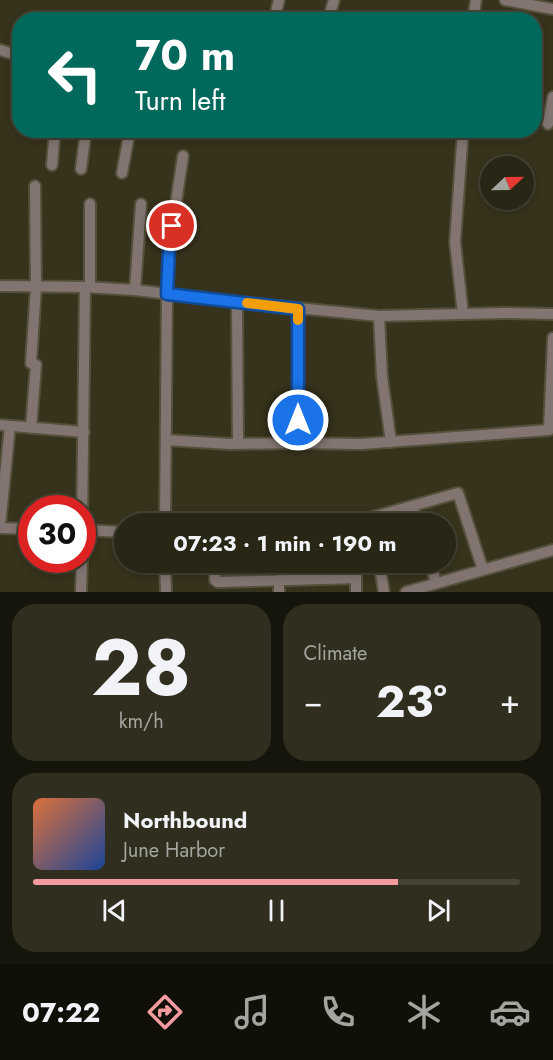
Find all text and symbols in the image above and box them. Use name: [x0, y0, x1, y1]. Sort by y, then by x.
text: 70 m: [135, 25, 235, 86]
icon: left: [36, 36, 114, 114]
text: Turn left: [135, 81, 225, 120]
north arrow: [480, 156, 534, 210]
map controls: [480, 156, 534, 210]
pin: [146, 200, 197, 251]
icon: arrive: [155, 209, 188, 242]
position arrow: [266, 388, 330, 452]
speed limit sign: 30: [18, 495, 96, 573]
text: 07:23 · 1 min · 190 m: [173, 527, 397, 559]
text: 28: [91, 612, 191, 724]
text: Climate: [304, 639, 367, 668]
text: 23°: [376, 669, 447, 734]
text: −: [304, 678, 323, 725]
text: +: [500, 678, 520, 725]
text: km/h: [119, 707, 164, 736]
text: Northbound: [123, 804, 247, 836]
text: June Harbor: [123, 836, 225, 865]
icon: previous: [98, 894, 131, 927]
icon: pause: [260, 894, 293, 927]
icon: next: [422, 894, 455, 927]
icon: directions: [144, 991, 186, 1033]
icon: music: [231, 991, 273, 1033]
icon: phone: [317, 991, 359, 1033]
icon: climate: [403, 991, 445, 1033]
icon: car: [489, 991, 531, 1033]
text: 07:22: [22, 993, 100, 1032]

